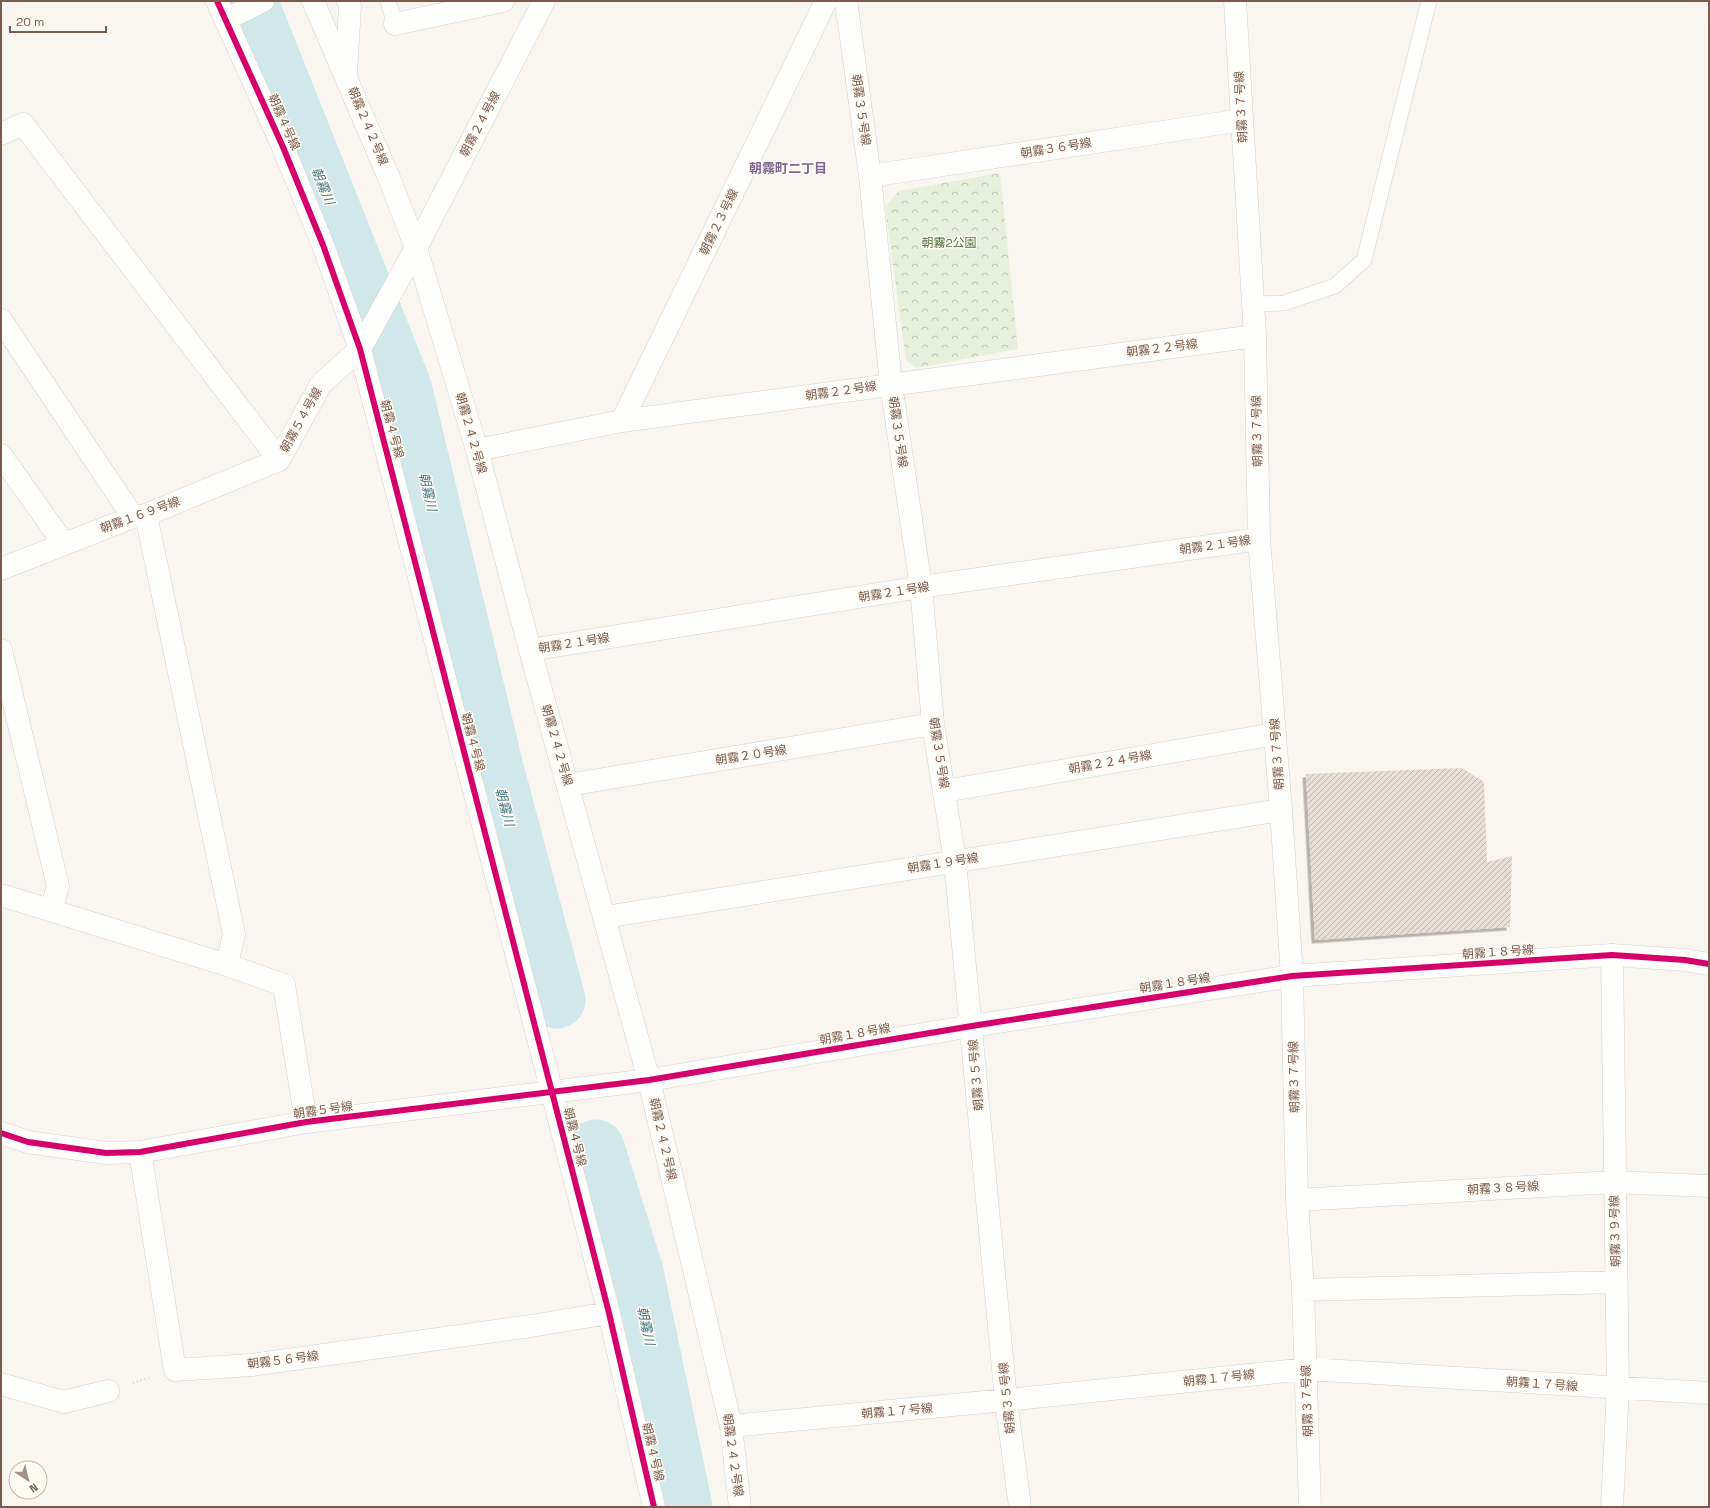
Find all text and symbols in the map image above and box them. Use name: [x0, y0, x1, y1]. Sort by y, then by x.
scale bar: [10, 8, 106, 34]
text: 20 m: [16, 14, 44, 30]
street label: 朝霧３７号線: [1231, 71, 1251, 143]
street label: 朝霧３５号線: [848, 73, 874, 147]
street label: 朝霧２４２号線: [344, 84, 392, 168]
street label: 朝霧２４号線: [456, 88, 504, 160]
street label: 朝霧４号線: [264, 91, 304, 153]
street label: 朝霧３６号線: [1019, 134, 1093, 162]
district label: 朝霧町二丁目: [749, 160, 827, 177]
water label: 朝霧川: [308, 165, 339, 209]
street label: 朝霧２３号線: [696, 186, 742, 258]
park label: 朝霧2公園: [921, 235, 977, 251]
street label: 朝霧２２号線: [1125, 336, 1199, 360]
street label: 朝霧２２号線: [804, 378, 878, 404]
street label: 朝霧５４号線: [277, 385, 325, 455]
street label: 朝霧２４２号線: [452, 390, 490, 476]
street label: 朝霧３５号線: [885, 395, 911, 469]
street label: 朝霧３７号線: [1248, 395, 1266, 467]
street label: 朝霧４号線: [377, 398, 407, 460]
water label: 朝霧川: [415, 471, 441, 515]
street label: 朝霧１６９号線: [98, 493, 182, 537]
street label: 朝霧２１号線: [1178, 532, 1252, 558]
street label: 朝霧２１号線: [857, 578, 931, 606]
street label: 朝霧２１号線: [537, 629, 611, 657]
street label: 朝霧２４２号線: [538, 702, 576, 788]
street label: 朝霧４号線: [458, 711, 488, 773]
street label: 朝霧３５号線: [925, 716, 953, 790]
street label: 朝霧３７号線: [1267, 718, 1287, 790]
street label: 朝霧２０号線: [714, 741, 788, 769]
street label: 朝霧２２４号線: [1067, 747, 1153, 777]
water label: 朝霧川: [492, 786, 519, 830]
street label: 朝霧１９号線: [906, 849, 980, 877]
street label: 朝霧１８号線: [1462, 942, 1534, 962]
street label: 朝霧１８号線: [1138, 969, 1212, 997]
street label: 朝霧１８号線: [818, 1020, 892, 1048]
street label: 朝霧３５号線: [965, 1038, 987, 1112]
street label: 朝霧３７号線: [1285, 1041, 1303, 1113]
street label: 朝霧２４２号線: [646, 1096, 680, 1182]
street label: 朝霧５号線: [292, 1098, 354, 1122]
street label: 朝霧４号線: [560, 1106, 590, 1168]
street label: 朝霧３８号線: [1467, 1178, 1539, 1198]
street label: 朝霧３９号線: [1606, 1195, 1624, 1267]
water label: 朝霧川: [634, 1305, 659, 1349]
street label: 朝霧５６号線: [246, 1348, 320, 1372]
street label: 朝霧３５号線: [995, 1361, 1019, 1435]
street label: 朝霧３７号線: [1298, 1365, 1316, 1437]
street label: 朝霧１７号線: [1182, 1366, 1256, 1390]
street label: 朝霧１７号線: [1506, 1374, 1578, 1394]
street label: 朝霧１７号線: [860, 1400, 934, 1422]
street label: 朝霧２４２号線: [719, 1412, 747, 1498]
street label: 朝霧４号線: [638, 1421, 668, 1483]
north arrow: [8, 1460, 48, 1500]
text: N: [27, 1480, 41, 1496]

